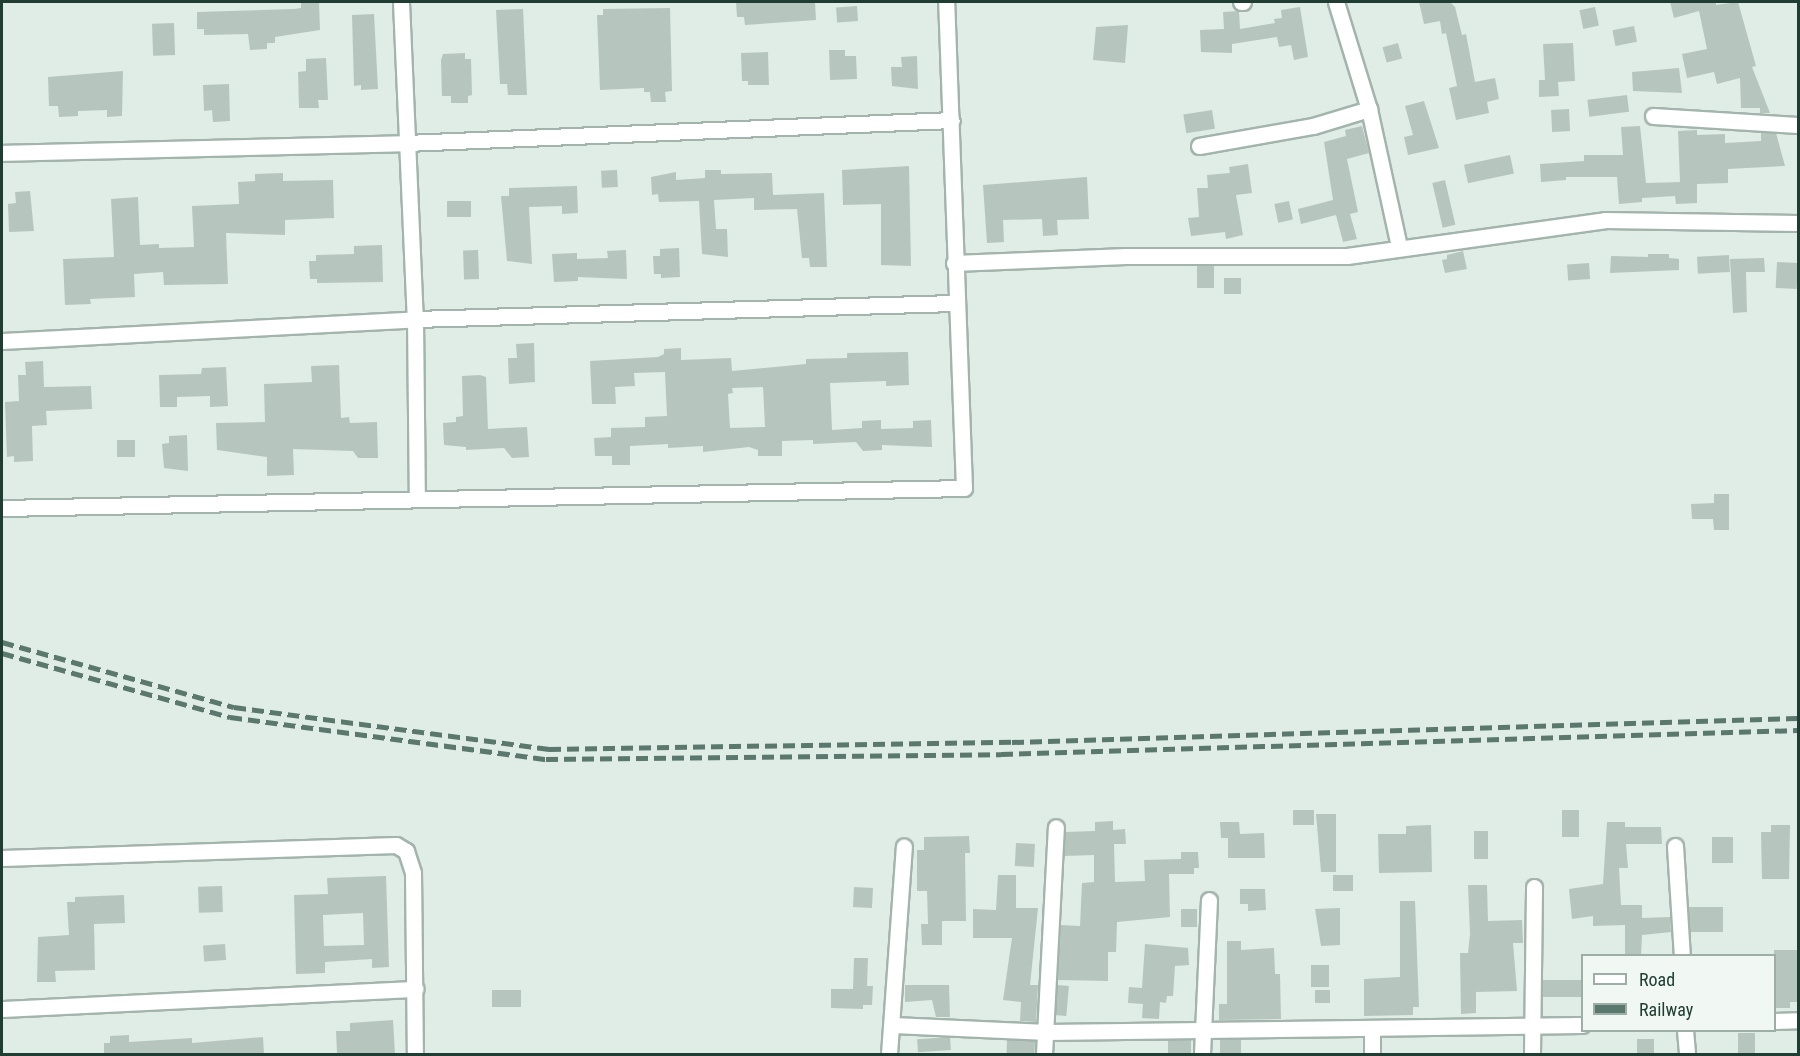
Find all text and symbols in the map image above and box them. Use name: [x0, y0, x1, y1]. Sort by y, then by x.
legend: [1581, 954, 1776, 1032]
text: Road: [1639, 969, 1675, 990]
text: Railway: [1639, 999, 1693, 1020]

